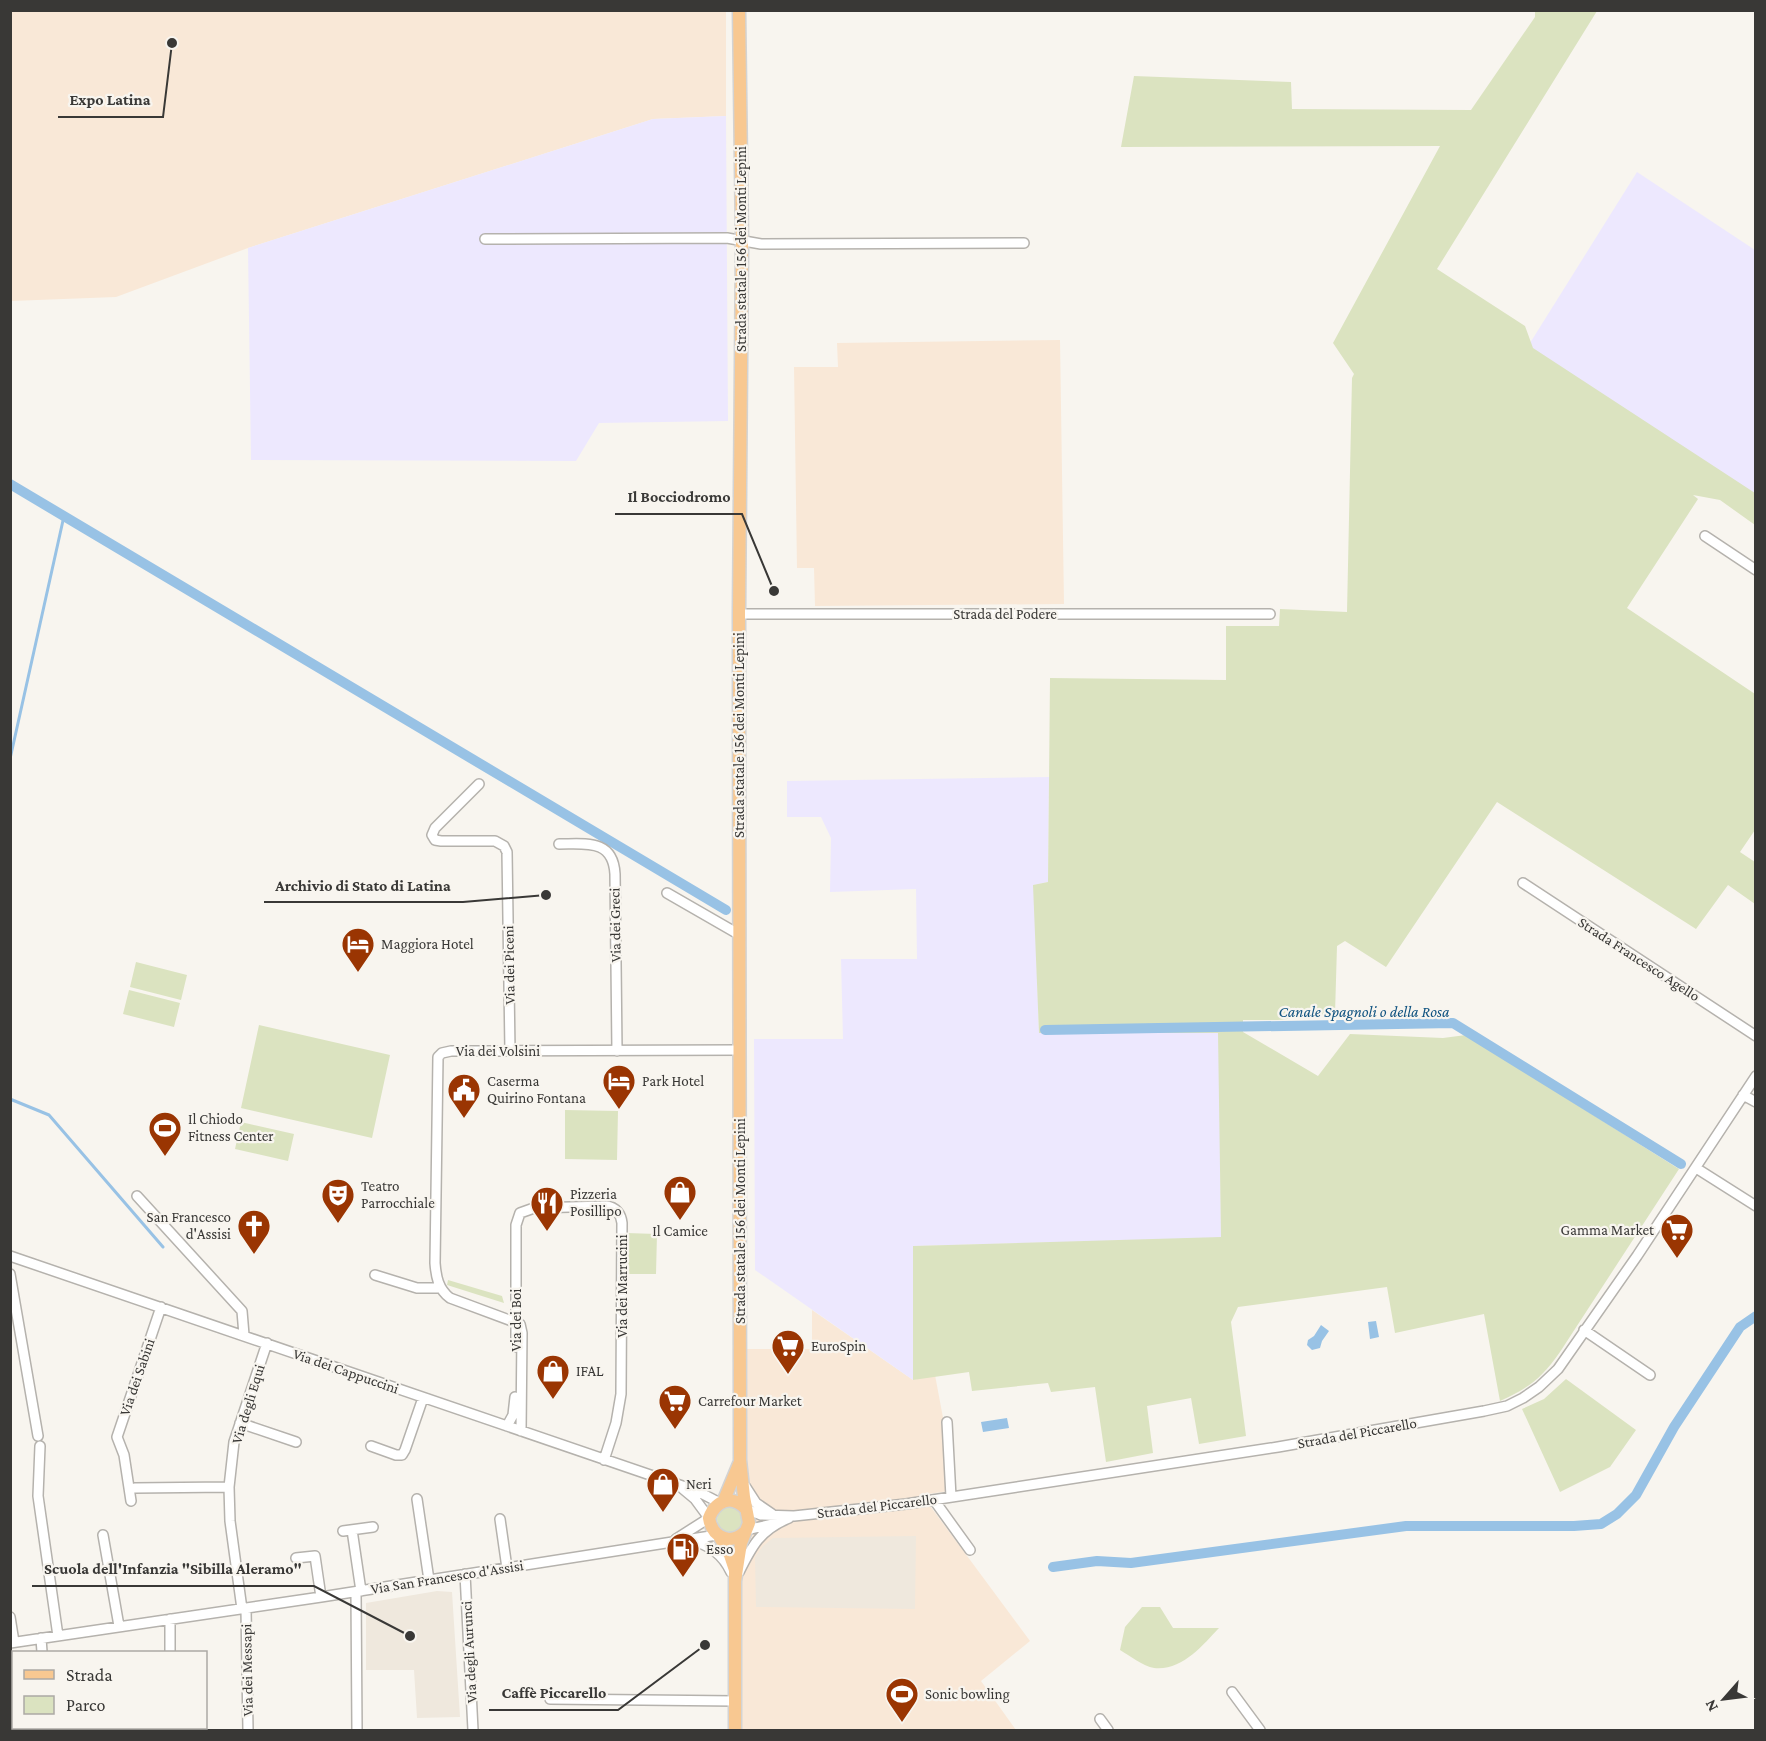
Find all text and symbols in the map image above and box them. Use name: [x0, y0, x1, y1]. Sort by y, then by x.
callout: Expo Latina: [58, 83, 163, 117]
text: Expo Latina: [70, 91, 151, 108]
street label: Strada statale 156 dei Monti Lepini: [733, 146, 750, 352]
callout: Il Bocciodromo: [615, 480, 742, 514]
text: Il Bocciodromo: [627, 488, 731, 505]
street label: Strada del Podere: [953, 606, 1057, 622]
street label: Strada statale 156 dei Monti Lepini: [731, 632, 748, 838]
callout: Archivio di Stato di Latina: [264, 868, 463, 902]
text: Archivio di Stato di Latina: [274, 877, 451, 894]
street label: Via dei Greci: [606, 888, 624, 962]
street label: Strada Francesco Agello: [1575, 914, 1703, 1005]
street label: Via dei Piceni: [500, 925, 518, 1005]
hotel icon: Maggiora Hotel: [340, 926, 376, 973]
place label: Maggiora Hotel: [381, 936, 474, 953]
water label: Canale Spagnoli o della Rosa: [1278, 1003, 1450, 1021]
street label: Via dei Volsini: [456, 1043, 540, 1059]
hotel icon: Park Hotel: [601, 1063, 637, 1110]
public building icon: Caserma Quirino Fontana: [446, 1072, 482, 1119]
place label: Caserma Quirino Fontana: [487, 1073, 586, 1106]
place label: Park Hotel: [642, 1073, 704, 1089]
sports icon: Il Chiodo Fitness Center: [147, 1110, 183, 1157]
place label: Il Chiodo Fitness Center: [188, 1111, 274, 1144]
street label: Strada statale 156 dei Monti Lepini: [732, 1118, 749, 1324]
shop icon: Il Camice: [662, 1174, 698, 1221]
theatre icon: Teatro Parrocchiale: [320, 1177, 356, 1224]
place label: Teatro Parrocchiale: [361, 1178, 435, 1211]
restaurant icon: Pizzeria Posillipo: [529, 1185, 565, 1232]
place label: Pizzeria Posillipo: [570, 1186, 622, 1220]
church icon: San Francesco d'Assisi: [236, 1208, 272, 1255]
place label: San Francesco d'Assisi: [147, 1209, 231, 1242]
supermarket icon: Gamma Market: [1659, 1212, 1695, 1259]
place label: Gamma Market: [1560, 1222, 1655, 1238]
place label: Il Camice: [652, 1223, 708, 1239]
street label: Via dei Marrucini: [614, 1234, 630, 1338]
street label: Via dei Boi: [508, 1289, 524, 1351]
supermarket icon: EuroSpin: [770, 1328, 806, 1375]
street label: Via dei Sabini: [116, 1336, 158, 1418]
place label: EuroSpin: [811, 1338, 866, 1355]
street label: Via dei Cappuccini: [291, 1345, 401, 1398]
shop icon: IFAL: [535, 1353, 571, 1400]
street label: Via degli Equi: [228, 1362, 269, 1446]
place label: IFAL: [576, 1363, 604, 1379]
supermarket icon: Carrefour Market: [657, 1383, 693, 1430]
place label: Carrefour Market: [698, 1393, 803, 1409]
street label: Strada del Piccarello: [1296, 1415, 1418, 1451]
shop icon: Neri: [645, 1466, 681, 1513]
place label: Neri: [686, 1476, 712, 1492]
street label: Strada del Piccarello: [816, 1491, 938, 1521]
fuel station icon: Esso: [665, 1531, 701, 1578]
place label: Esso: [706, 1541, 733, 1557]
callout: Scuola dell'Infanzia "Sibilla Aleramo": [32, 1552, 314, 1586]
street label: Via San Francesco d'Assisi: [369, 1557, 525, 1597]
text: Scuola dell'Infanzia "Sibilla Aleramo": [44, 1560, 302, 1577]
street label: Via degli Aurunci: [458, 1600, 481, 1703]
street label: Via dei Messapi: [238, 1623, 257, 1717]
legend: [12, 1651, 207, 1729]
text: Strada: [66, 1665, 113, 1685]
north arrow: [1694, 1669, 1754, 1729]
callout: Caffè Piccarello: [489, 1676, 618, 1710]
sports icon: Sonic bowling: [884, 1676, 920, 1723]
text: Caffè Piccarello: [502, 1684, 606, 1701]
place label: Sonic bowling: [925, 1686, 1010, 1703]
text: Parco: [66, 1695, 105, 1715]
text: N: [1701, 1697, 1721, 1715]

